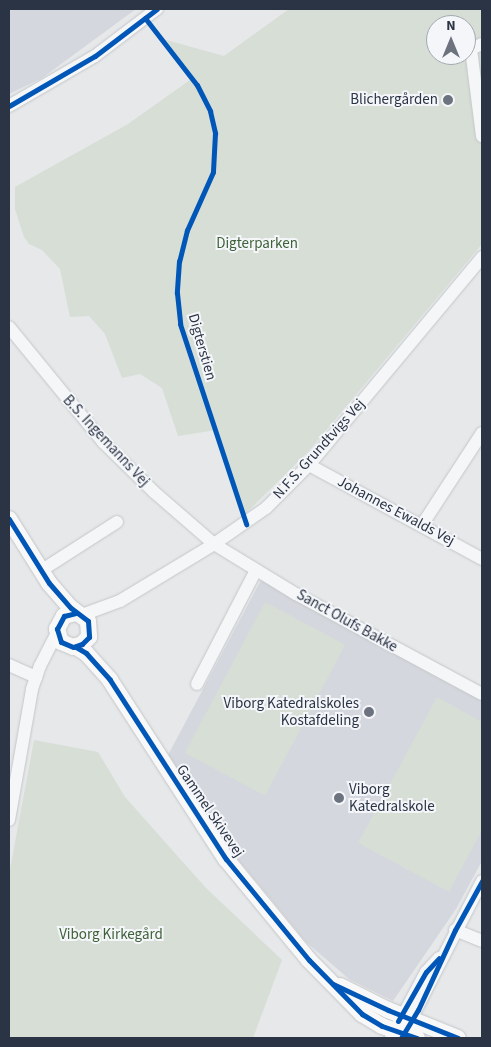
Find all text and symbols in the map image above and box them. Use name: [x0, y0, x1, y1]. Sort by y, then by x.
north arrow: [426, 15, 476, 65]
text: N: [446, 16, 456, 36]
place label: Blichergården: [350, 91, 438, 109]
marker: Blichergården: [442, 94, 454, 106]
park label: Digterparken: [216, 235, 298, 253]
street label: Digterstien: [184, 312, 220, 382]
street label: B.S. Ingemanns Vej: [59, 391, 153, 491]
street label: N.F.S. Grundtvigs Vej: [269, 395, 369, 503]
street label: Johannes Ewalds Vej: [334, 472, 458, 550]
street label: Sanct Olufs Bakke: [293, 586, 401, 656]
place label: Viborg Katedralskoles Kostafdeling: [224, 694, 359, 729]
marker: Viborg Katedralskoles Kostafdeling: [363, 706, 375, 718]
street label: Gammel Skivevej: [172, 761, 248, 861]
place label: Viborg Katedralskole: [349, 780, 435, 815]
marker: Viborg Katedralskole: [333, 792, 345, 804]
park label: Viborg Kirkegård: [59, 926, 163, 944]

